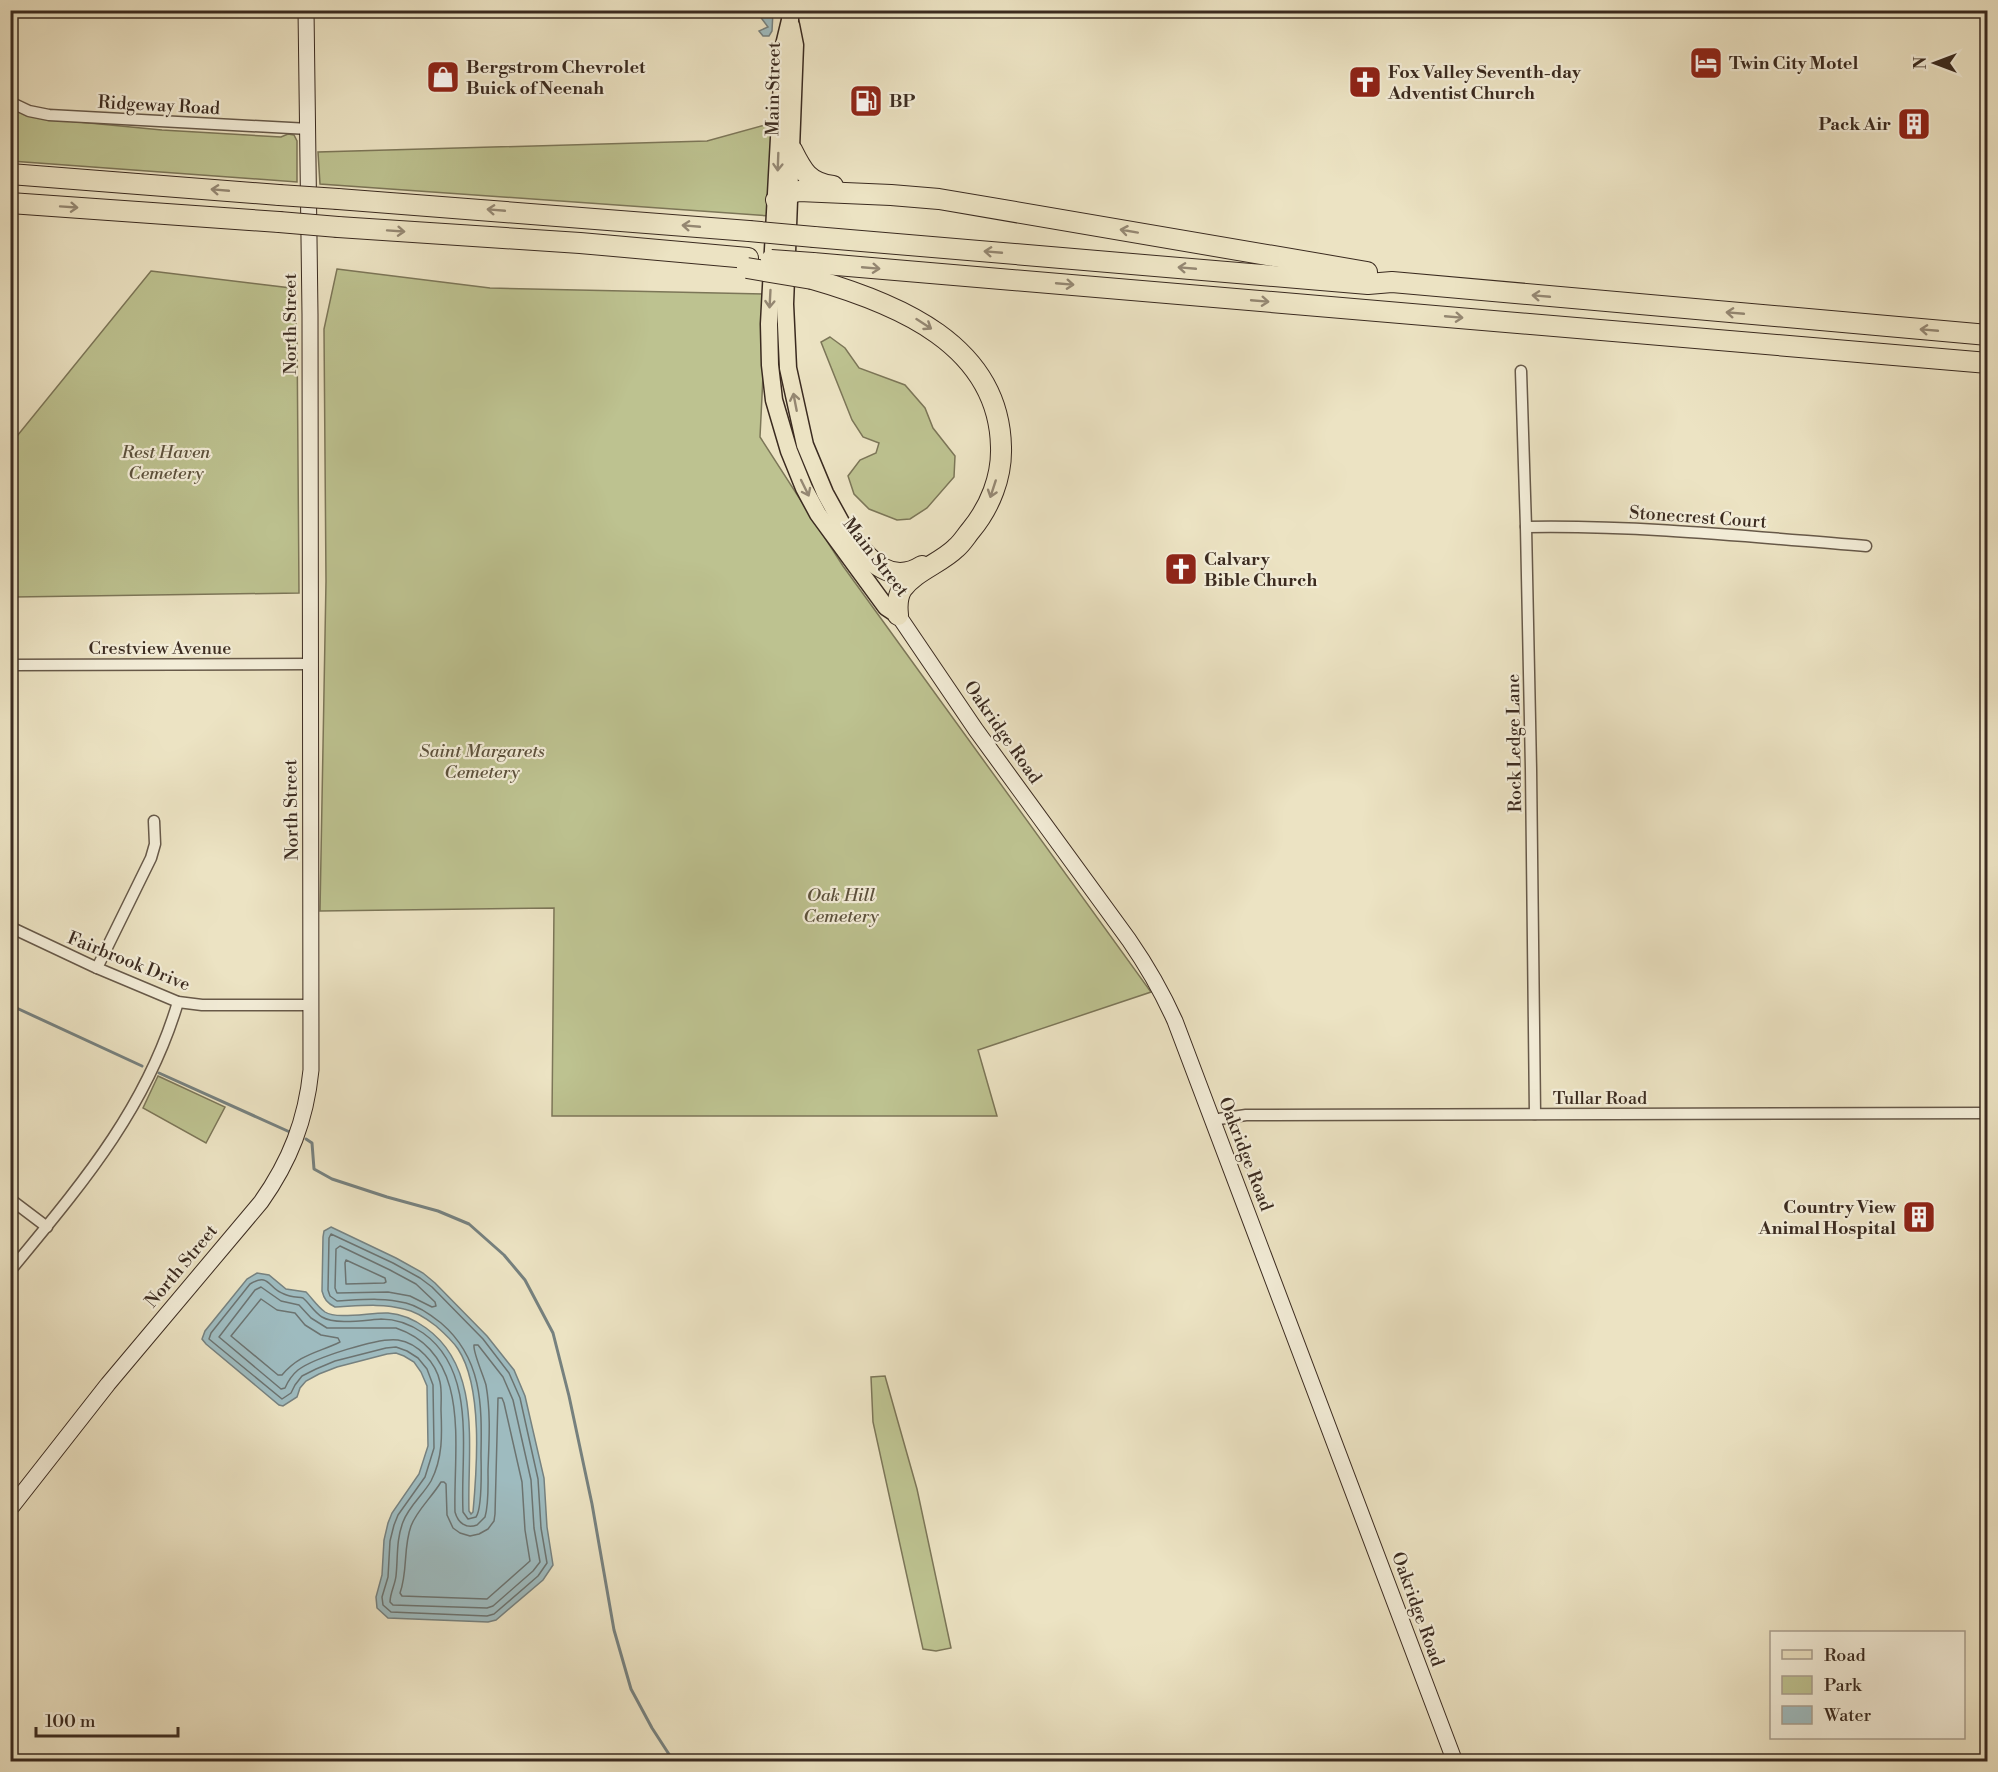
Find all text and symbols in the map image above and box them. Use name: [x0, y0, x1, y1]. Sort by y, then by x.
north arrow: [1905, 33, 1965, 93]
street label: Main Street: [761, 41, 786, 136]
hotel icon: Twin City Motel: [1688, 45, 1724, 81]
place label: Twin City Motel: [1729, 52, 1858, 75]
place label: Bergstrom Chevrolet Buick of Neenah: [466, 56, 646, 100]
text: N: [1911, 56, 1931, 69]
shop icon: Bergstrom Chevrolet Buick of Neenah: [425, 59, 461, 95]
place label: Fox Valley Seventh-day Adventist Church: [1387, 61, 1582, 105]
church icon: Fox Valley Seventh-day Adventist Church: [1347, 64, 1383, 100]
fuel station icon: BP: [848, 83, 884, 119]
place label: BP: [889, 90, 916, 113]
street label: Ridgeway Road: [97, 91, 221, 120]
building icon: Pack Air: [1896, 106, 1932, 142]
place label: Pack Air: [1819, 113, 1891, 136]
one-way arrow: [772, 151, 783, 171]
one-way arrow: [211, 184, 231, 195]
one-way arrow: [58, 202, 78, 213]
one-way arrow: [487, 205, 507, 216]
one-way arrow: [681, 220, 701, 231]
one-way arrow: [386, 225, 406, 236]
one-way arrow: [1120, 225, 1139, 236]
one-way arrow: [983, 246, 1003, 257]
one-way arrow: [1178, 262, 1198, 273]
one-way arrow: [860, 263, 880, 274]
street label: North Street: [279, 273, 302, 375]
one-way arrow: [1055, 279, 1075, 290]
one-way arrow: [765, 289, 776, 309]
one-way arrow: [1531, 290, 1551, 301]
one-way arrow: [1249, 296, 1269, 307]
one-way arrow: [1726, 307, 1745, 318]
one-way arrow: [1443, 312, 1463, 323]
one-way arrow: [915, 319, 932, 331]
one-way arrow: [1920, 324, 1940, 335]
one-way arrow: [789, 393, 800, 413]
park label: Rest Haven Cemetery: [121, 441, 211, 485]
one-way arrow: [799, 479, 811, 497]
one-way arrow: [987, 479, 998, 498]
street label: Stonecrest Court: [1628, 501, 1768, 534]
street label: Main Street: [838, 513, 914, 602]
place label: Calvary Bible Church: [1204, 548, 1317, 592]
church icon: Calvary Bible Church: [1163, 551, 1199, 587]
street label: Crestview Avenue: [89, 637, 231, 660]
street label: Rock Ledge Lane: [1502, 674, 1527, 812]
street label: Oakridge Road: [959, 676, 1047, 789]
park label: Saint Margarets Cemetery: [419, 740, 545, 784]
street label: North Street: [279, 758, 304, 861]
park label: Oak Hill Cemetery: [803, 884, 879, 928]
street label: Fairbrook Drive: [64, 926, 194, 997]
street label: Tullar Road: [1553, 1087, 1648, 1110]
street label: Oakridge Road: [1213, 1094, 1278, 1215]
place label: Country View Animal Hospital: [1758, 1196, 1897, 1240]
building icon: Country View Animal Hospital: [1901, 1199, 1937, 1235]
street label: North Street: [140, 1220, 223, 1313]
street label: Oakridge Road: [1386, 1549, 1449, 1670]
legend: [1770, 1631, 1965, 1739]
text: Road: [1824, 1644, 1867, 1667]
text: Park: [1824, 1674, 1863, 1697]
scale bar: [36, 1700, 178, 1738]
text: Water: [1823, 1704, 1872, 1727]
text: 100 m: [45, 1710, 96, 1733]

